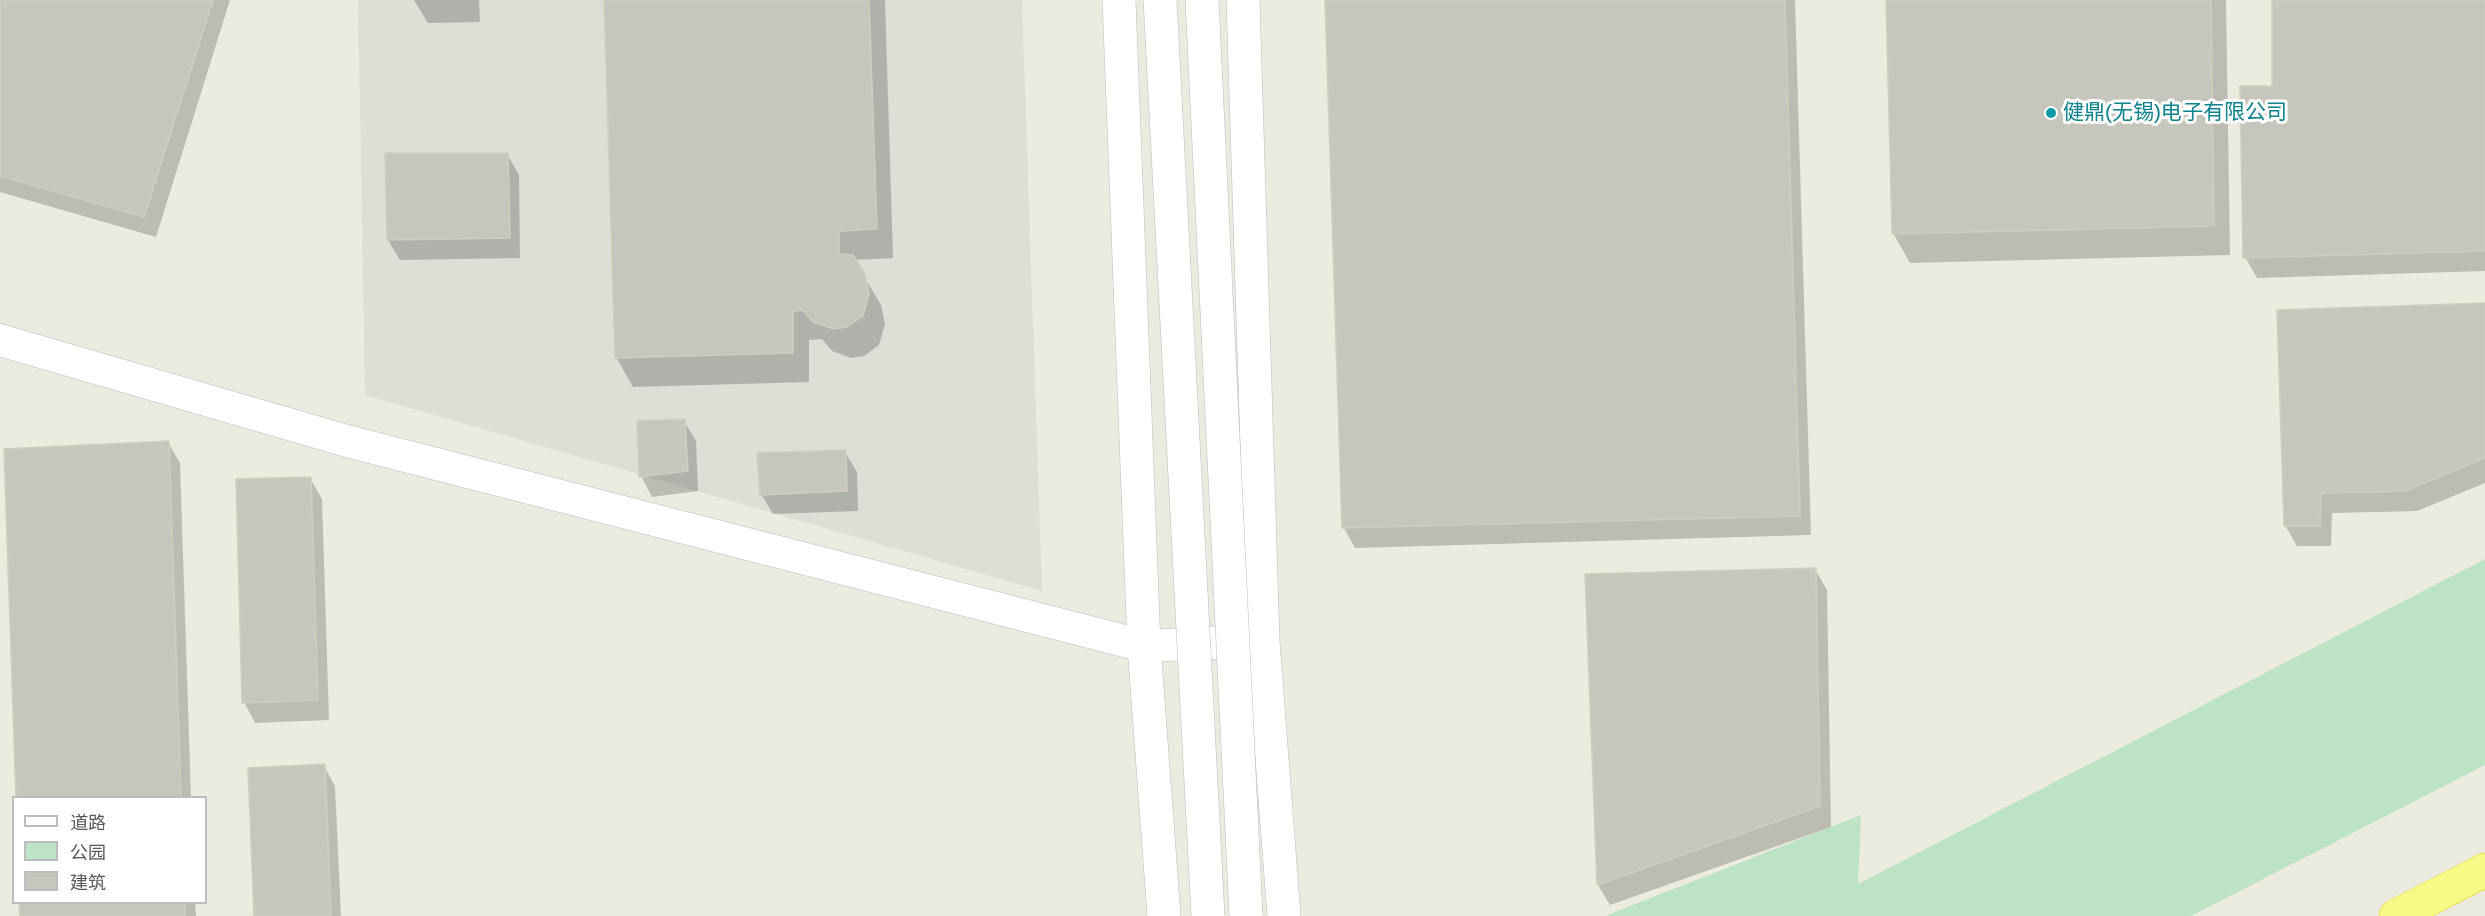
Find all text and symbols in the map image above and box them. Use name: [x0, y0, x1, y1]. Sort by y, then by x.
place label: 健鼎(无锡)电子有限公司: [2063, 100, 2287, 126]
marker: 健鼎(无锡)电子有限公司: [2044, 106, 2058, 120]
legend: [12, 796, 207, 904]
text: 道路: [70, 813, 106, 833]
text: 公园: [70, 843, 106, 863]
text: 建筑: [70, 873, 106, 893]

